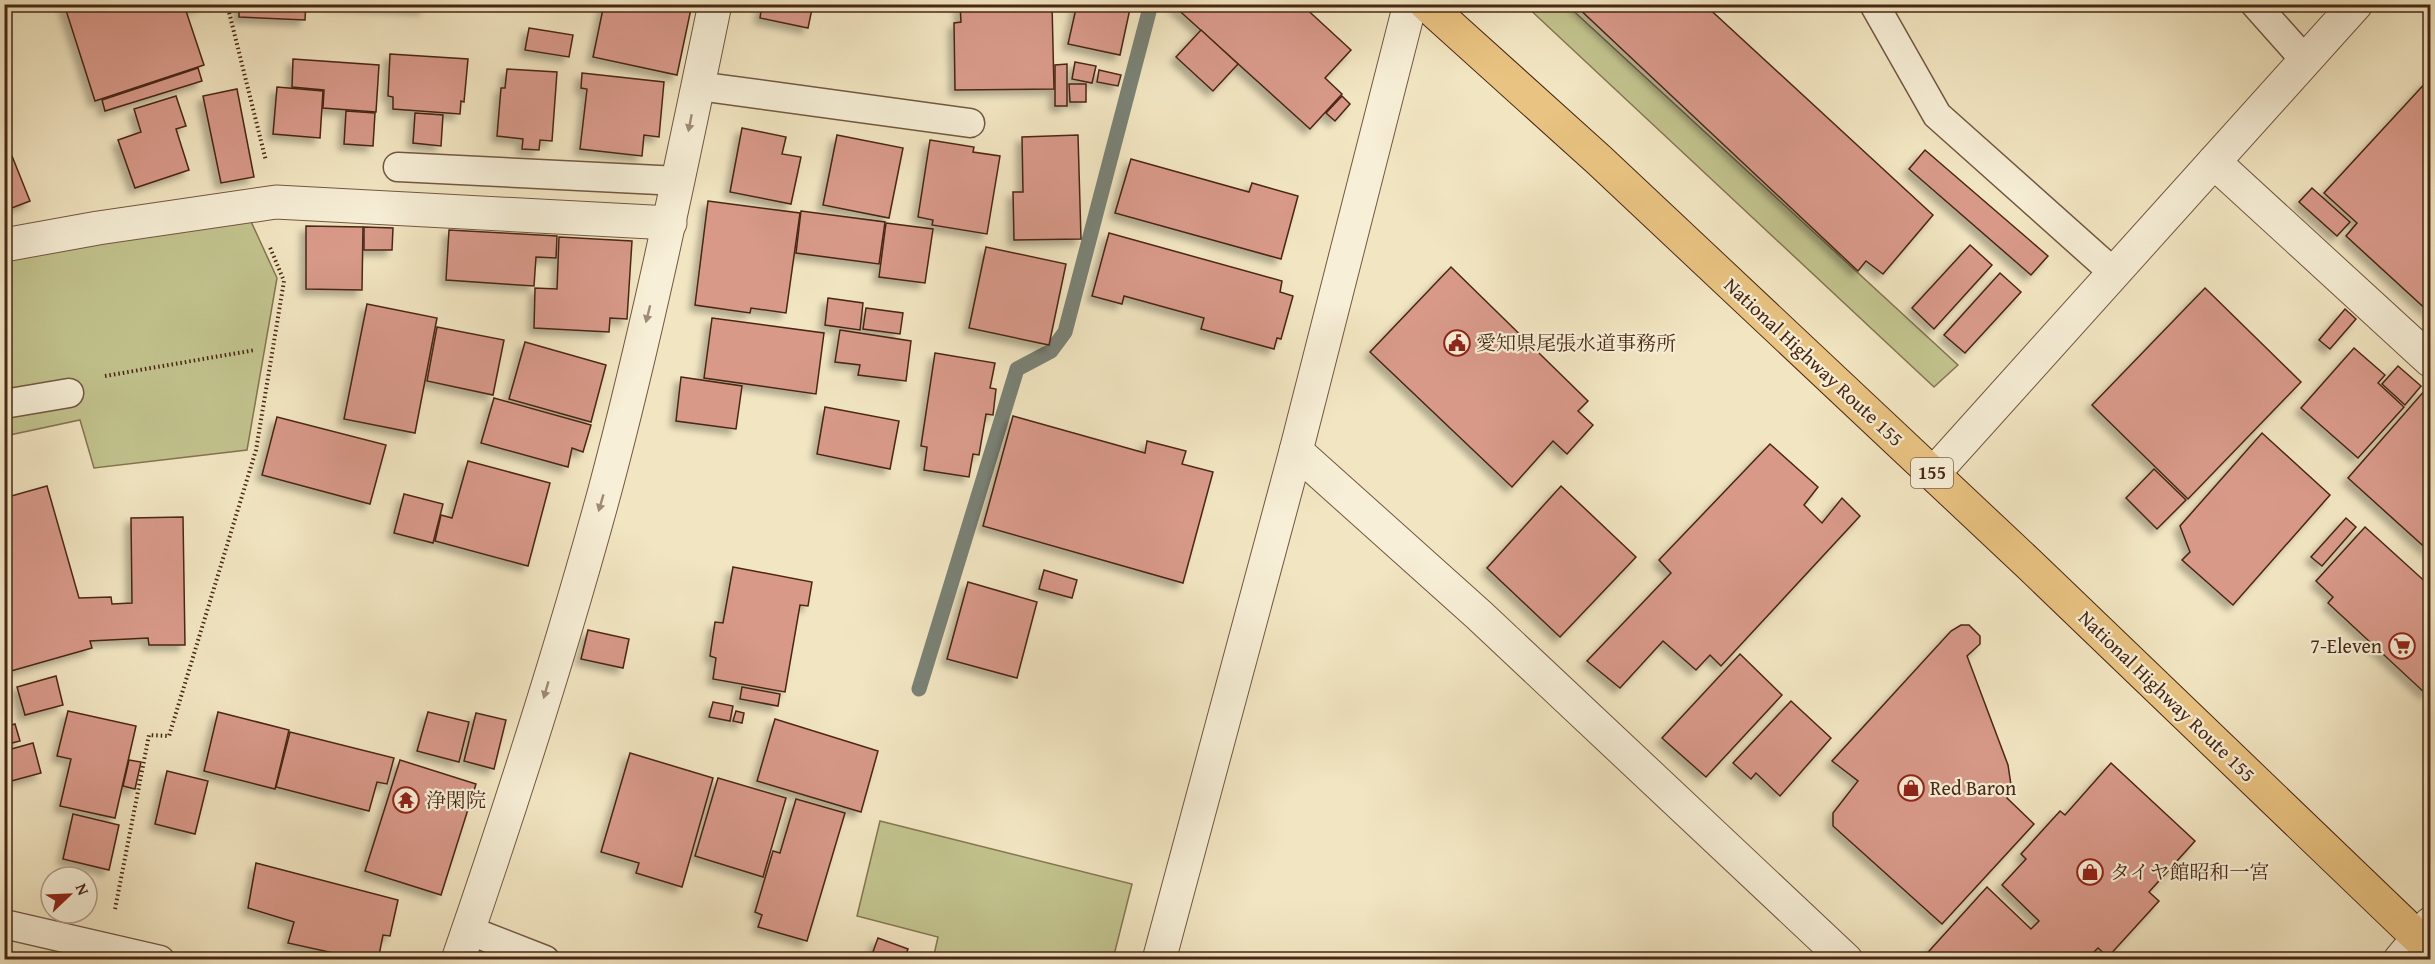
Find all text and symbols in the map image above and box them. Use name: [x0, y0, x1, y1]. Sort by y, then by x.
one-way arrow: [685, 114, 694, 133]
street label: National Highway Route 155: [1718, 270, 1911, 453]
one-way arrow: [642, 304, 652, 323]
public building icon: 愛知県尾張水道事務所: [1442, 328, 1472, 358]
place label: 愛知県尾張水道事務所: [1476, 328, 1676, 357]
road number: 155: [1911, 458, 1953, 488]
one-way arrow: [596, 494, 605, 512]
street label: National Highway Route 155: [2072, 603, 2262, 788]
place label: 7-Eleven: [2310, 631, 2382, 660]
supermarket icon: 7-Eleven: [2387, 631, 2417, 661]
one-way arrow: [541, 681, 550, 699]
shop icon: Red Baron: [1896, 773, 1926, 803]
place label: Red Baron: [1930, 773, 2016, 802]
temple icon: 浄閑院: [391, 785, 421, 815]
place label: 浄閑院: [426, 785, 486, 814]
shop icon: タイヤ館昭和一宮: [2075, 857, 2105, 887]
place label: タイヤ館昭和一宮: [2110, 857, 2270, 886]
north arrow: [39, 865, 99, 925]
text: N: [70, 880, 96, 899]

